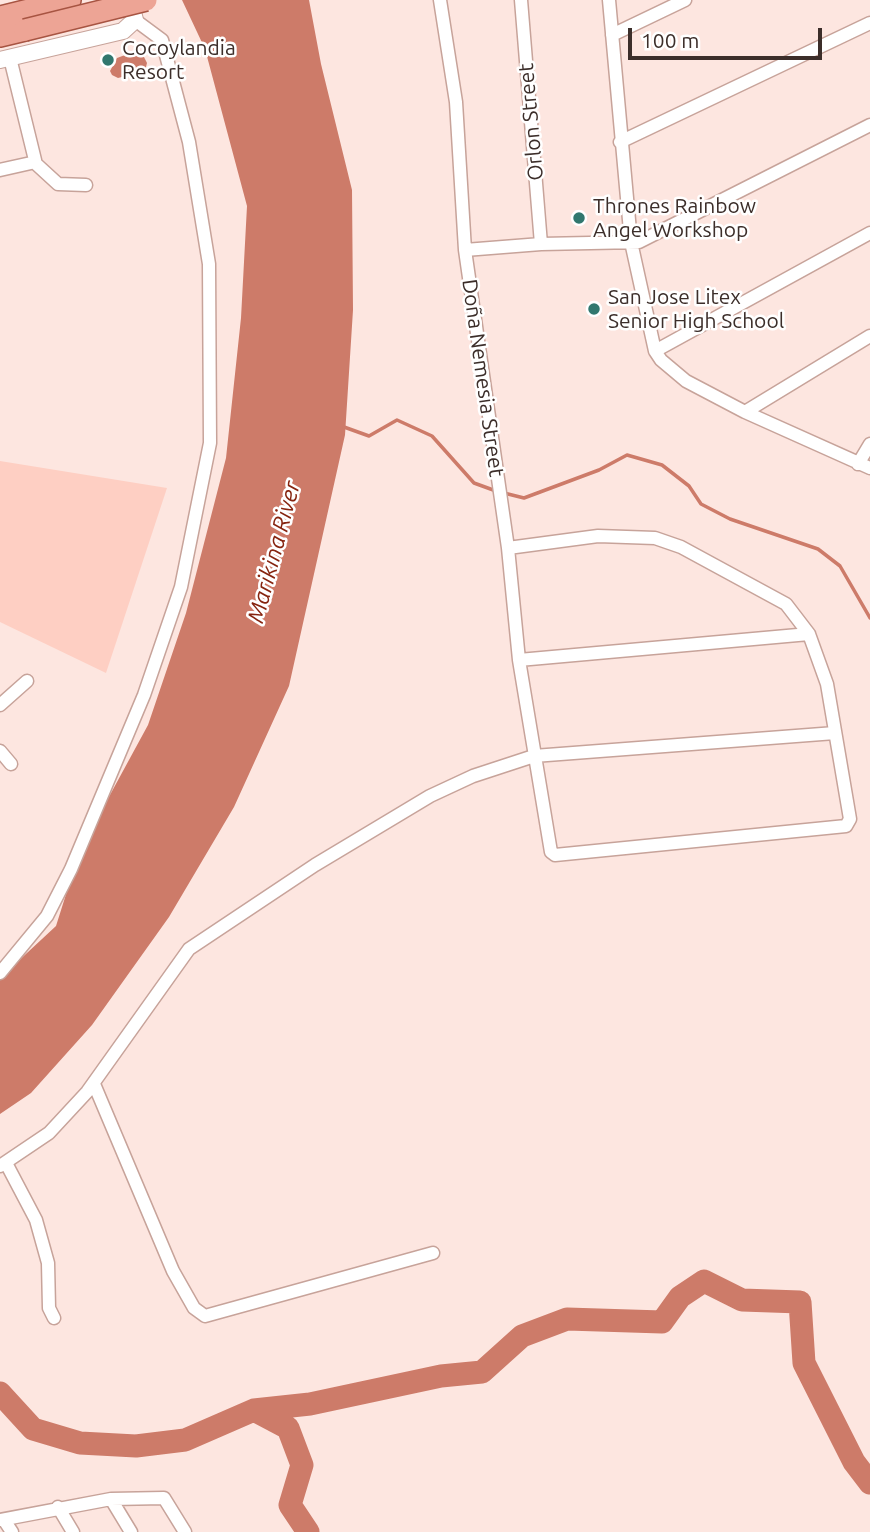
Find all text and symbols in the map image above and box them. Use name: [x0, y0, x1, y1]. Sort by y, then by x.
scale bar: [632, 14, 826, 58]
text: 100 m: [641, 28, 699, 52]
place label: Cocoylandia Resort: [122, 35, 236, 85]
marker: Cocoylandia Resort: [100, 52, 116, 68]
street label: Orlon Street: [513, 62, 549, 182]
place label: Thrones Rainbow Angel Workshop: [593, 193, 756, 243]
marker: Thrones Rainbow Angel Workshop: [571, 210, 587, 226]
street label: Doña Nemesia Street: [457, 277, 509, 479]
place label: San Jose Litex Senior High School: [608, 284, 784, 334]
marker: San Jose Litex Senior High School: [586, 301, 602, 317]
water label: Marikina River: [242, 478, 306, 626]

